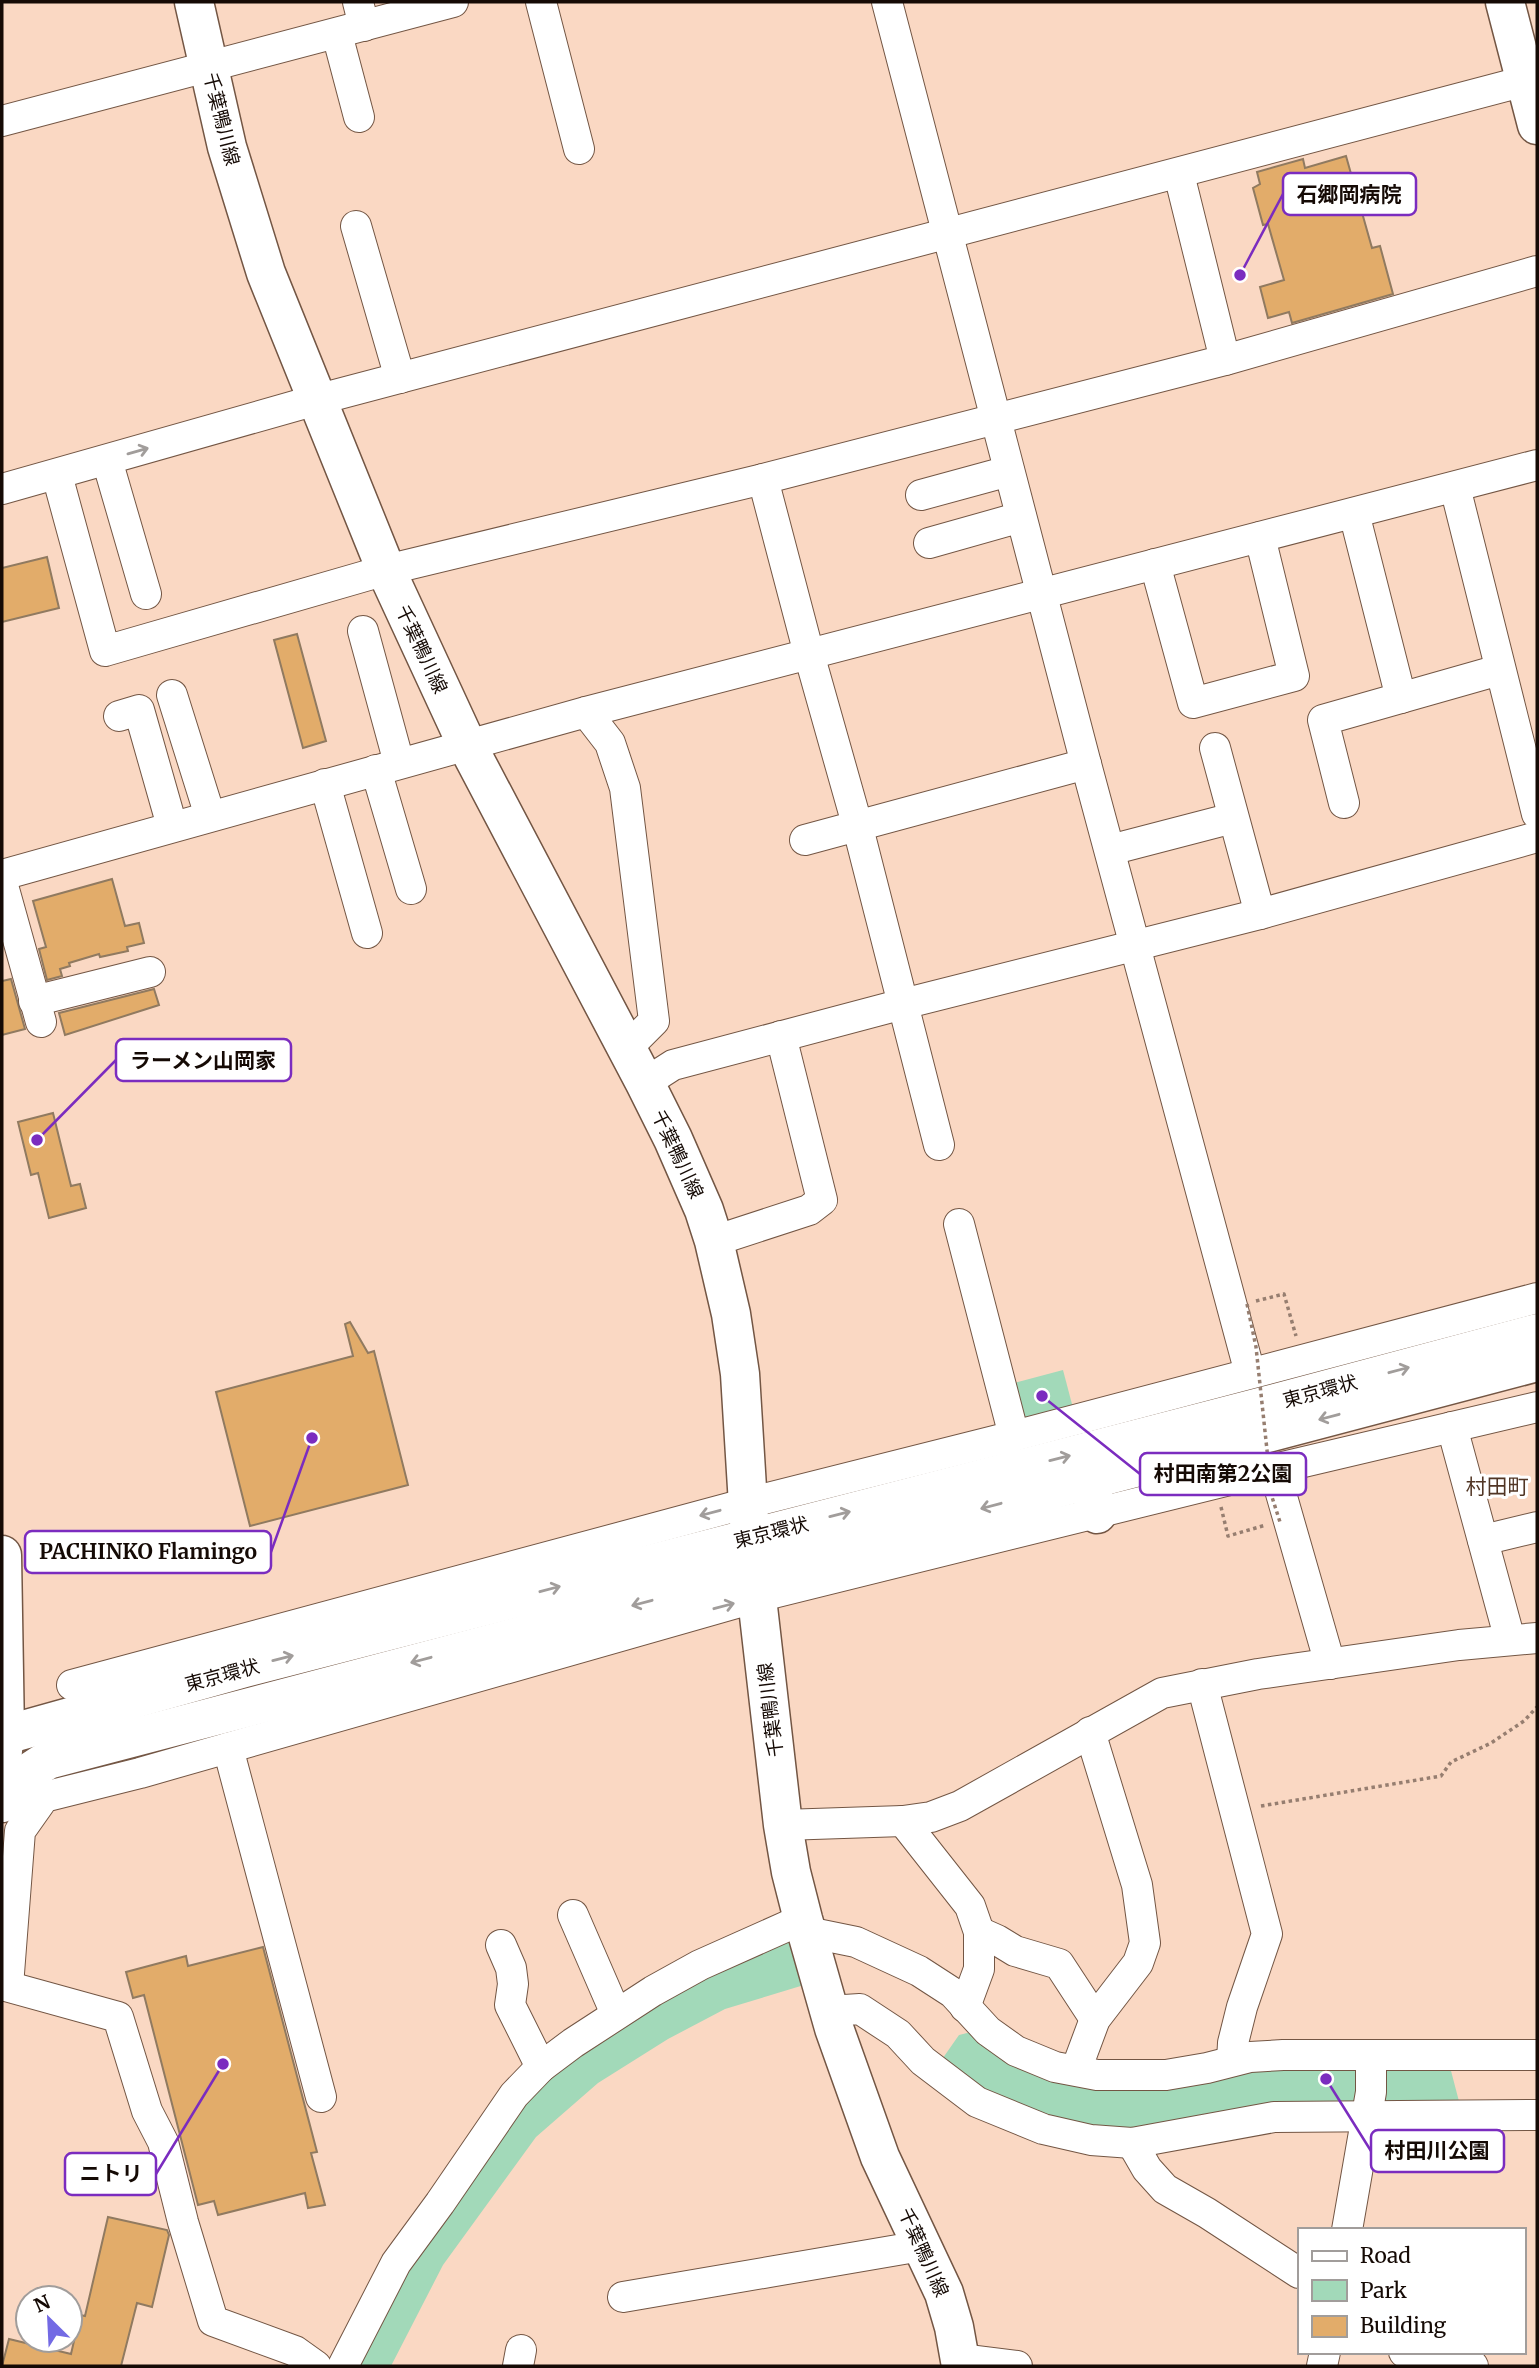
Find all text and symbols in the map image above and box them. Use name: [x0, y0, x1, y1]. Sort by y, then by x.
street label: 千葉鴨川線: [199, 70, 245, 168]
callout: 石郷岡病院: [1283, 173, 1416, 215]
text: 石郷岡病院: [1297, 181, 1402, 208]
one-way arrow: [127, 444, 149, 457]
street label: 千葉鴨川線: [391, 601, 453, 697]
callout: ラーメン山岡家: [116, 1039, 291, 1081]
text: ラーメン山岡家: [130, 1047, 276, 1074]
street label: 千葉鴨川線: [647, 1106, 709, 1202]
one-way arrow: [1387, 1363, 1410, 1376]
street label: 東京環状: [1280, 1370, 1360, 1412]
one-way arrow: [1318, 1411, 1341, 1424]
one-way arrow: [1048, 1451, 1071, 1464]
callout: 村田南第2公園: [1140, 1453, 1306, 1495]
text: 村田南第2公園: [1154, 1460, 1292, 1487]
district label: 村田町: [1466, 1473, 1529, 1500]
one-way arrow: [980, 1500, 1002, 1513]
one-way arrow: [828, 1507, 850, 1520]
one-way arrow: [699, 1508, 721, 1521]
street label: 東京環状: [731, 1511, 811, 1553]
callout: PACHINKO Flamingo: [25, 1531, 271, 1573]
text: PACHINKO Flamingo: [39, 1538, 257, 1565]
one-way arrow: [539, 1582, 561, 1595]
one-way arrow: [631, 1597, 653, 1610]
one-way arrow: [712, 1599, 735, 1612]
one-way arrow: [272, 1651, 294, 1664]
street label: 東京環状: [182, 1654, 262, 1696]
one-way arrow: [411, 1655, 433, 1668]
street label: 千葉鴨川線: [752, 1661, 788, 1759]
callout: 村田川公園: [1371, 2130, 1504, 2172]
text: 村田川公園: [1385, 2137, 1490, 2164]
callout: ニトリ: [65, 2153, 156, 2195]
text: ニトリ: [80, 2160, 143, 2187]
street label: 千葉鴨川線: [894, 2204, 954, 2300]
legend: [1298, 2228, 1525, 2354]
text: Road: [1360, 2242, 1411, 2269]
text: Park: [1360, 2277, 1407, 2304]
north arrow: [14, 2284, 84, 2354]
text: N: [30, 2289, 54, 2317]
text: Building: [1360, 2312, 1447, 2339]

